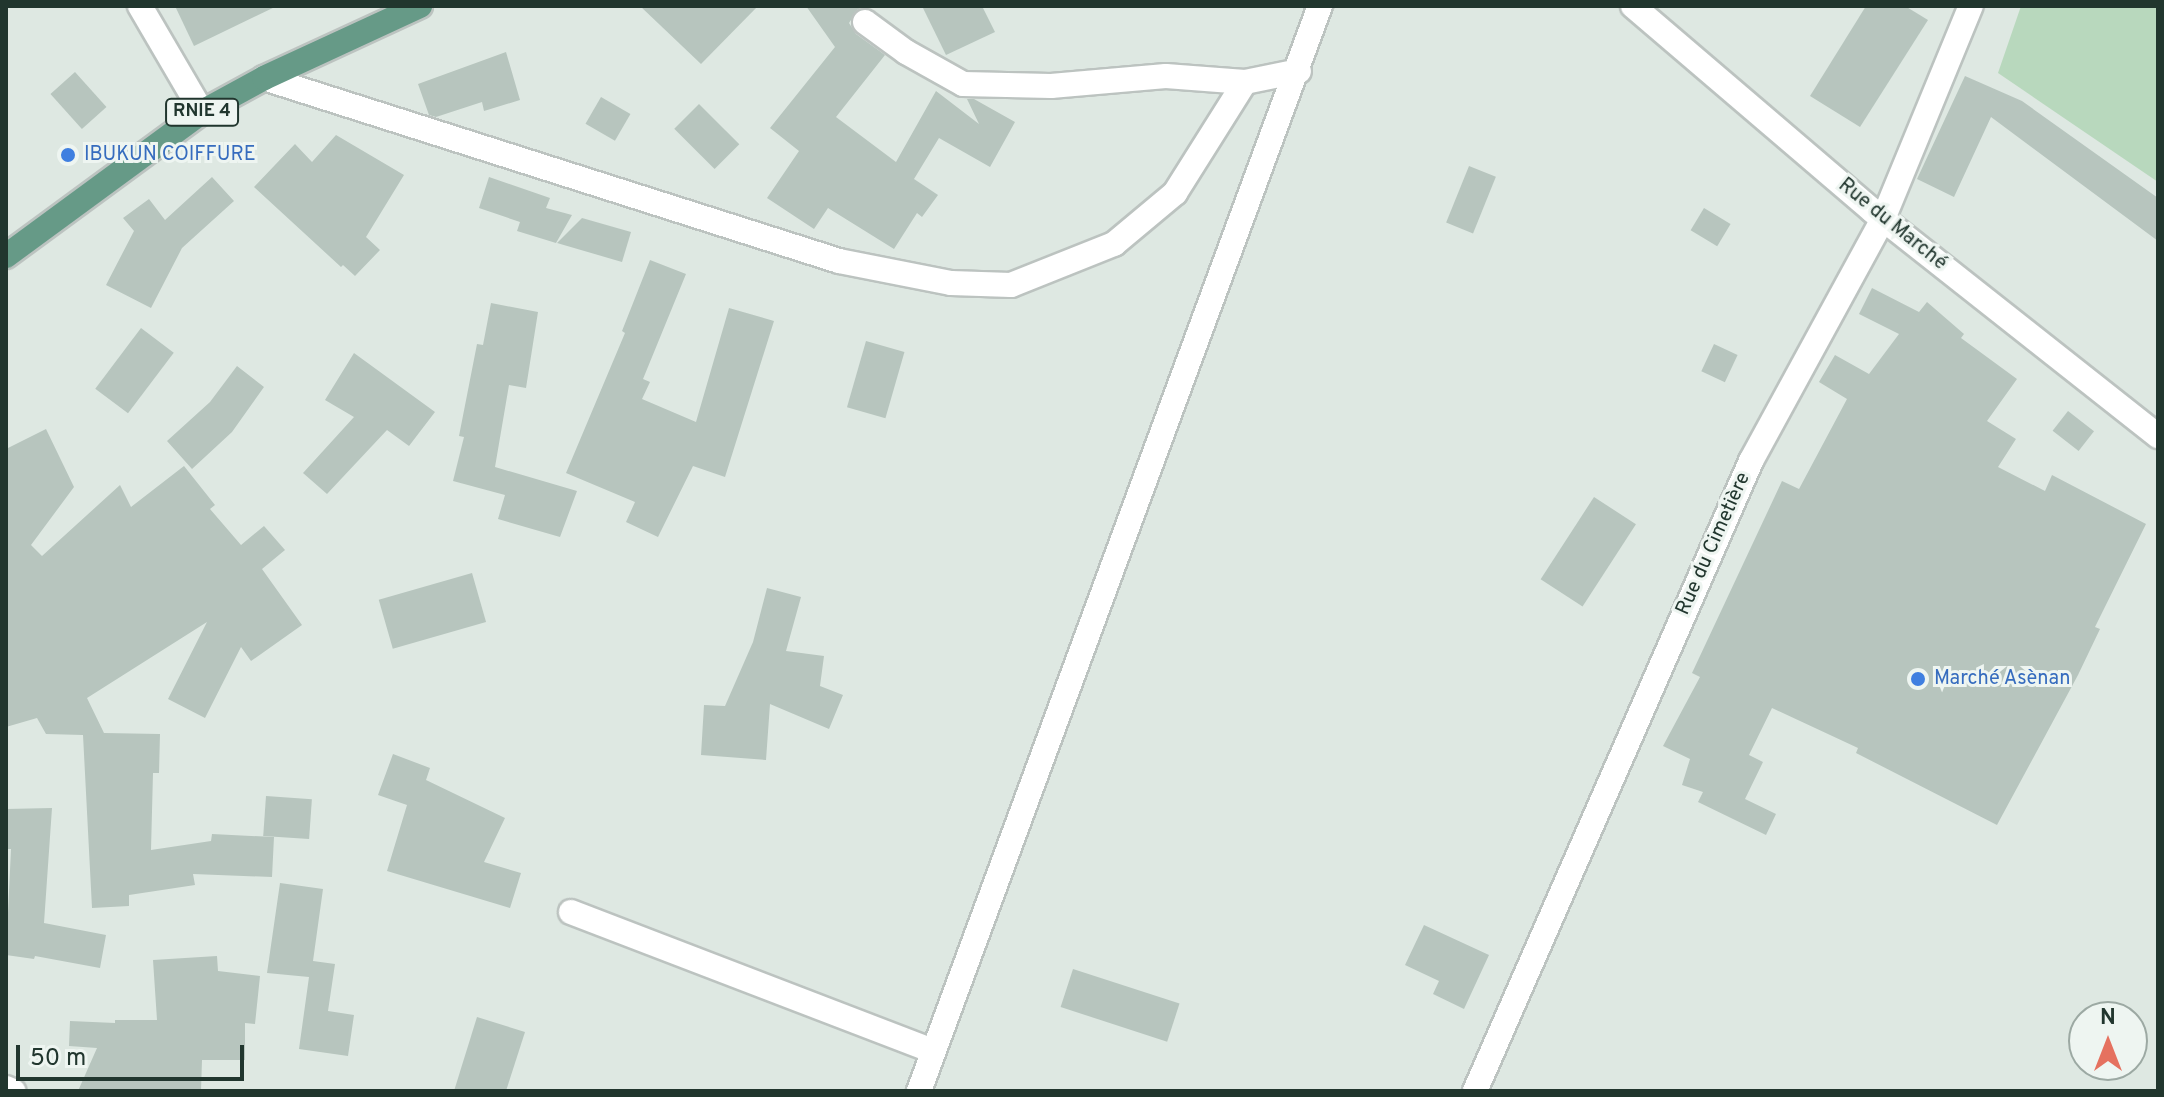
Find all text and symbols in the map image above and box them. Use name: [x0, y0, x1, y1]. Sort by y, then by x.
road number: RNIE 4: [164, 98, 240, 126]
place label: IBUKUN COIFFURE: [84, 143, 256, 167]
marker: IBUKUN COIFFURE: [59, 146, 77, 164]
street label: Rue du Marché: [1833, 174, 1951, 276]
street label: Rue du Cimetière: [1672, 469, 1756, 619]
place label: Marché Asènan: [1934, 667, 2071, 691]
marker: Marché Asènan: [1909, 670, 1927, 688]
north arrow: [2068, 1001, 2148, 1081]
text: N: [2100, 1005, 2116, 1032]
scale bar: [20, 1029, 248, 1079]
text: 50 m: [30, 1044, 86, 1074]

